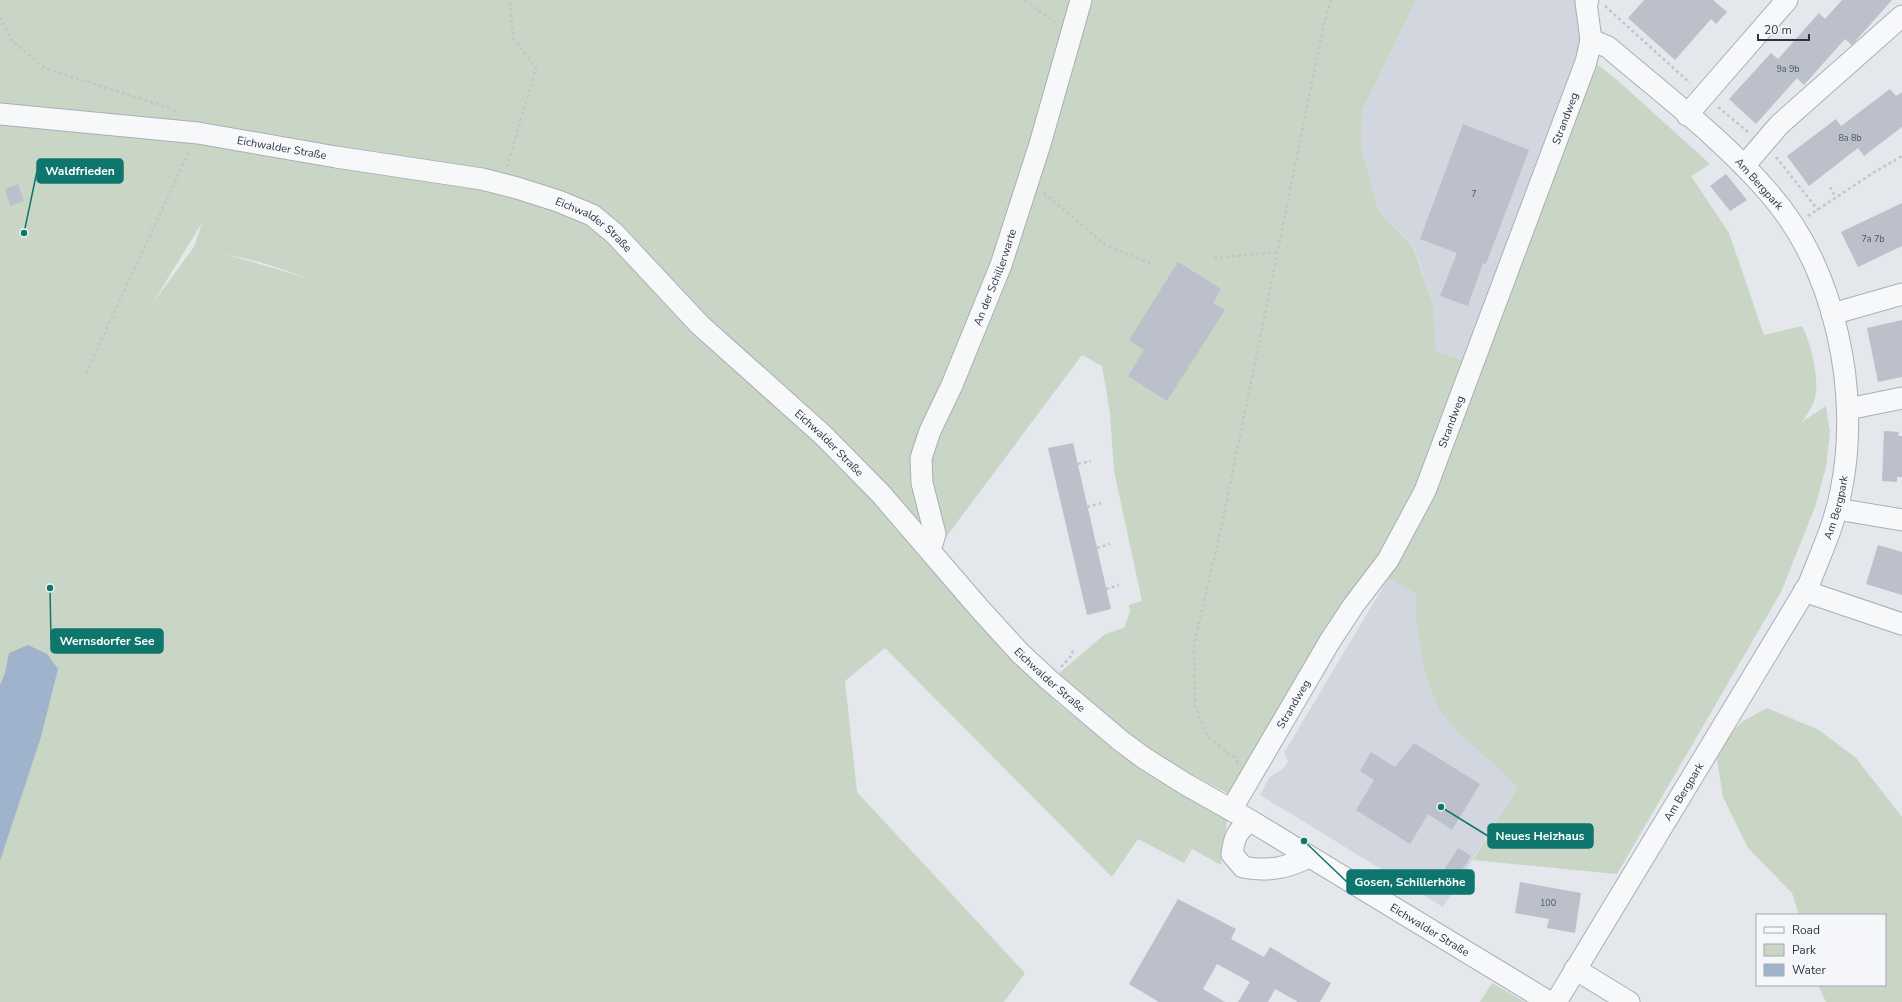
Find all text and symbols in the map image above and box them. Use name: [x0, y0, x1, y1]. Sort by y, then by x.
scale bar: [1758, 16, 1809, 42]
text: 20 m: [1764, 22, 1792, 38]
house number: 9a 9b: [1776, 63, 1800, 75]
street label: Strandweg: [1548, 90, 1581, 146]
street label: Eichwalder Straße: [236, 132, 328, 163]
house number: 8a 8b: [1838, 132, 1862, 144]
street label: Am Bergpark: [1731, 155, 1787, 214]
callout: Waldfrieden: [37, 159, 123, 183]
text: Waldfrieden: [45, 163, 115, 179]
house number: 7: [1471, 188, 1477, 200]
street label: Eichwalder Straße: [553, 193, 635, 255]
street label: An der Schillerwarte: [970, 227, 1020, 328]
house number: 7a 7b: [1861, 233, 1885, 245]
street label: Strandweg: [1434, 393, 1468, 450]
street label: Eichwalder Straße: [792, 406, 867, 480]
street label: Am Bergpark: [1820, 474, 1851, 541]
callout: Wernsdorfer See: [51, 629, 163, 653]
text: Wernsdorfer See: [59, 633, 155, 649]
street label: Eichwalder Straße: [1011, 644, 1089, 715]
street label: Strandweg: [1273, 677, 1313, 731]
street label: Am Bergpark: [1660, 759, 1707, 824]
callout: Neues Heizhaus: [1488, 824, 1593, 848]
text: Neues Heizhaus: [1496, 828, 1585, 844]
callout: Gosen, Schillerhöhe: [1347, 870, 1474, 894]
text: Gosen, Schillerhöhe: [1355, 874, 1466, 890]
house number: 100: [1540, 897, 1556, 909]
street label: Eichwalder Straße: [1387, 900, 1473, 960]
legend: [1756, 914, 1886, 986]
text: Road: [1792, 922, 1820, 938]
text: Park: [1792, 942, 1817, 958]
text: Water: [1792, 962, 1826, 978]

